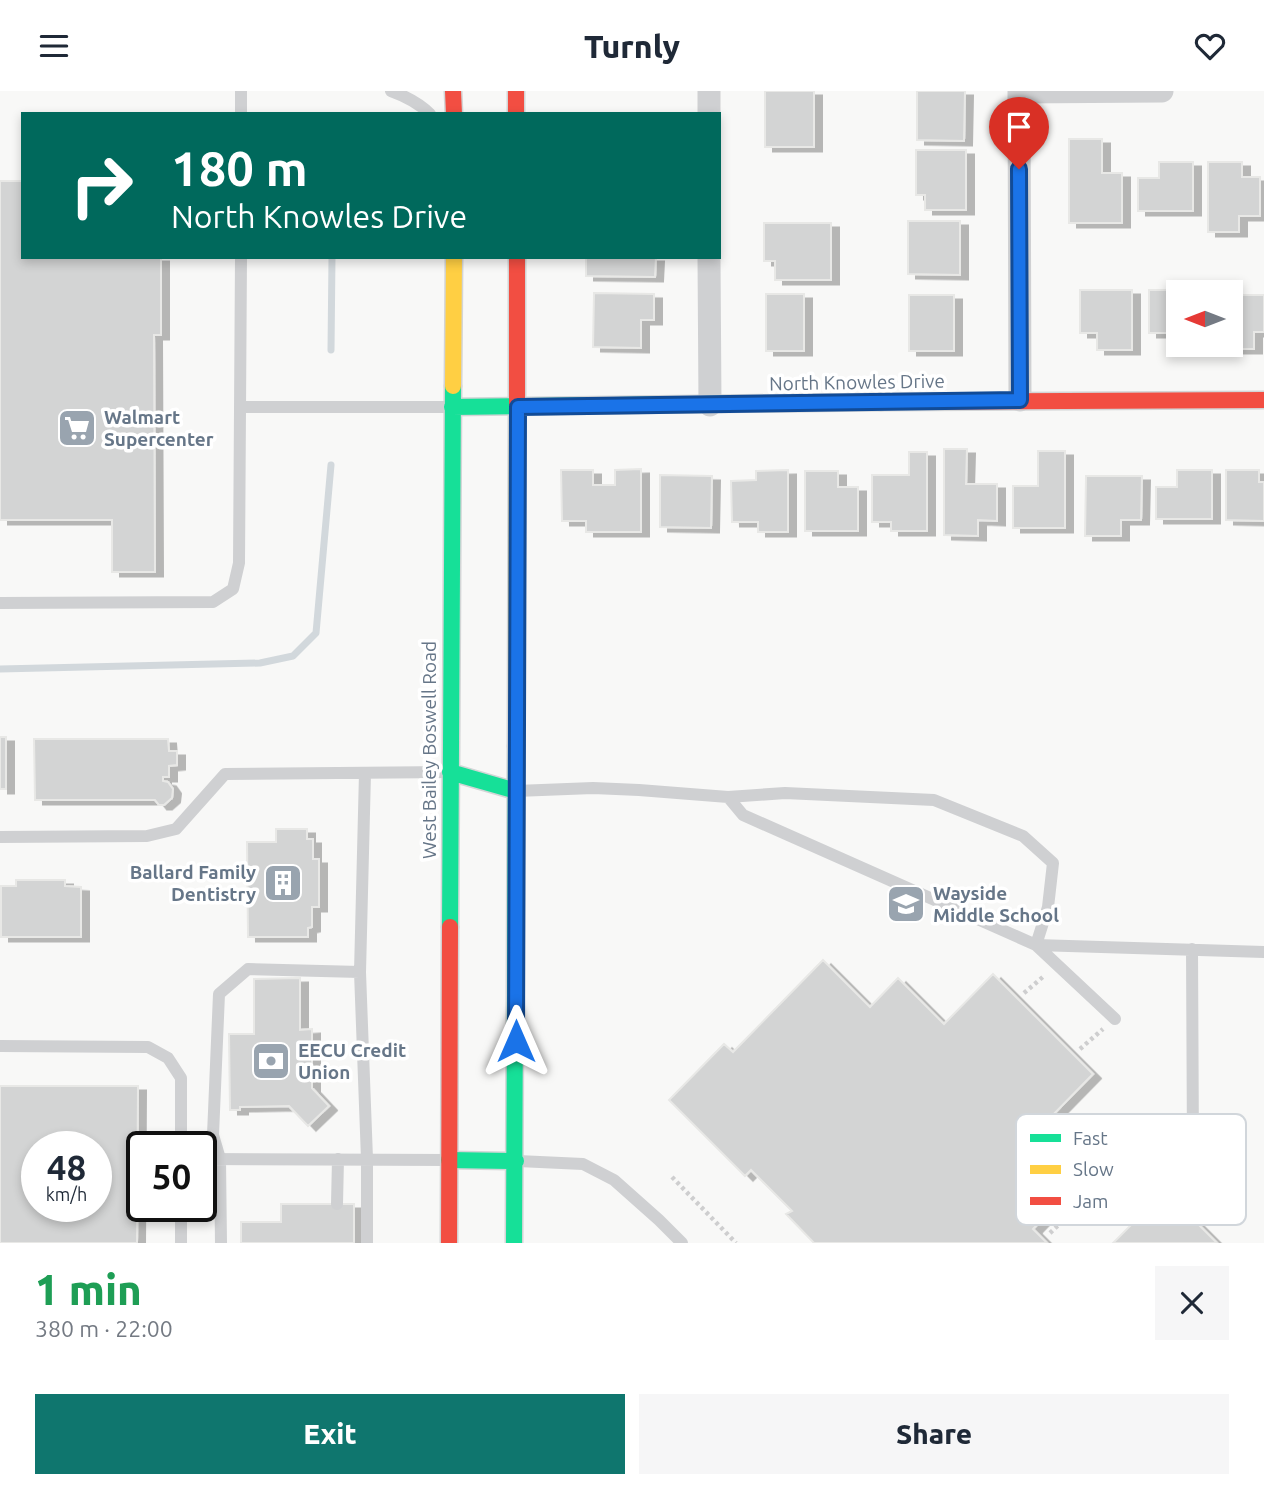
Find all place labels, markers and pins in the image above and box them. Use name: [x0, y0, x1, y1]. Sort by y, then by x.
pin: [989, 97, 1049, 169]
place label: Walmart Supercenter: [104, 406, 214, 450]
supermarket icon: Walmart Supercenter: [56, 407, 98, 449]
place label: Ballard Family Dentistry: [130, 861, 256, 905]
building icon: Ballard Family Dentistry: [262, 862, 304, 904]
place label: Wayside Middle School: [933, 882, 1059, 926]
school or university icon: Wayside Middle School: [885, 883, 927, 925]
place label: EECU Credit Union: [298, 1039, 406, 1083]
bank icon: EECU Credit Union: [250, 1040, 292, 1082]

